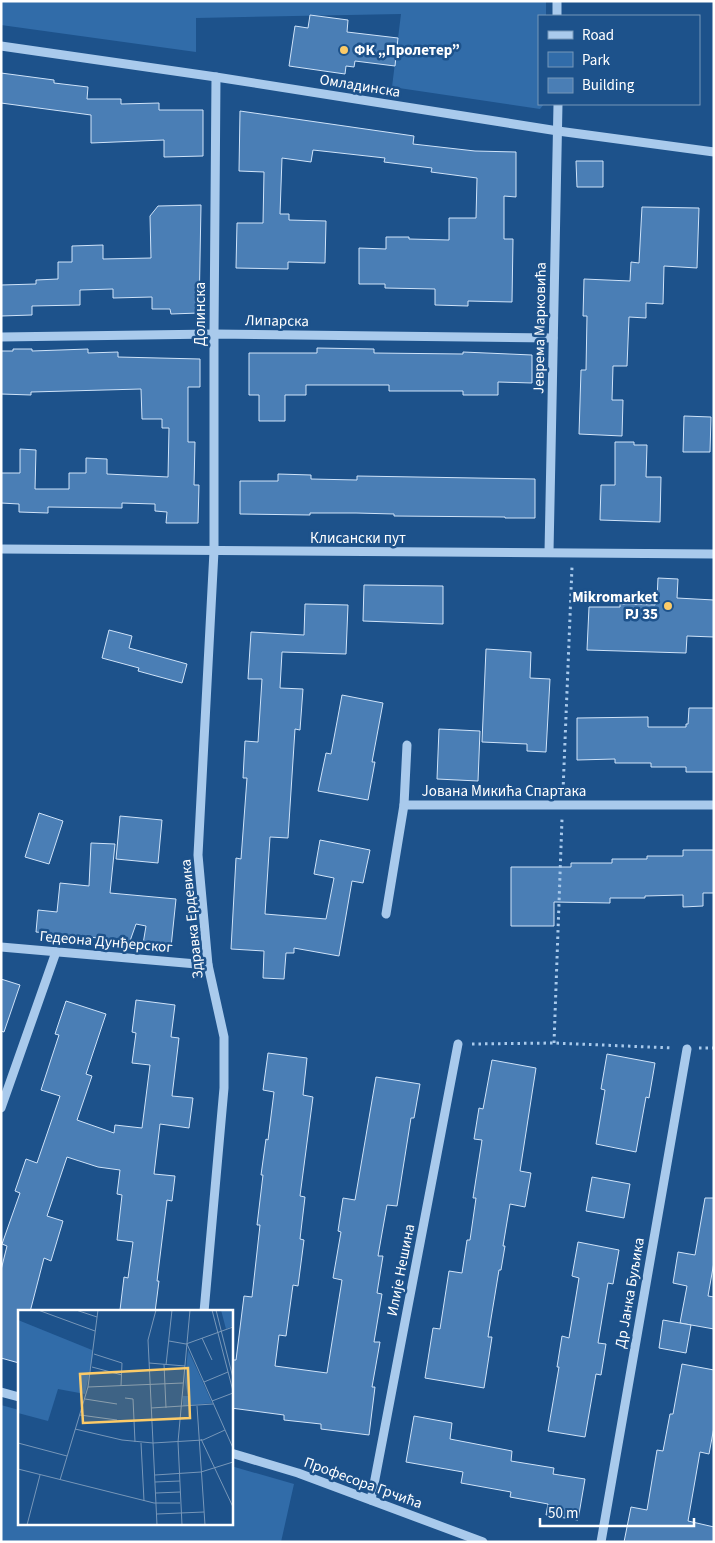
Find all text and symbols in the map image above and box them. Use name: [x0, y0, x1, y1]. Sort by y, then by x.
legend: [538, 15, 700, 105]
text: Road: [582, 25, 614, 46]
place label: ФК „Пролетер”: [354, 40, 460, 61]
marker: ФК „Пролетер”: [338, 44, 350, 56]
text: Park: [582, 50, 611, 71]
street label: Омладинска: [318, 69, 402, 103]
text: Building: [582, 75, 635, 96]
street label: Јеврема Марковића: [528, 262, 552, 394]
street label: Долинска: [190, 282, 211, 346]
street label: Липарска: [245, 310, 309, 332]
street label: Клисански пут: [310, 528, 406, 549]
place label: Mikromarket PJ 35: [572, 587, 658, 625]
marker: Mikromarket PJ 35: [662, 600, 674, 612]
street label: Јована Микића Спартака: [422, 781, 586, 802]
street label: Здравка Ердевика: [175, 858, 209, 980]
street label: Гедеона Дунђерског: [39, 926, 173, 958]
street label: Илије Нешина: [382, 1222, 420, 1318]
street label: Др Јанка Буљика: [610, 1236, 650, 1350]
inset map: [18, 1310, 232, 1526]
street label: Професора Грчића: [301, 1452, 425, 1514]
scale bar: [540, 1496, 694, 1528]
text: 50 m: [548, 1503, 578, 1524]

